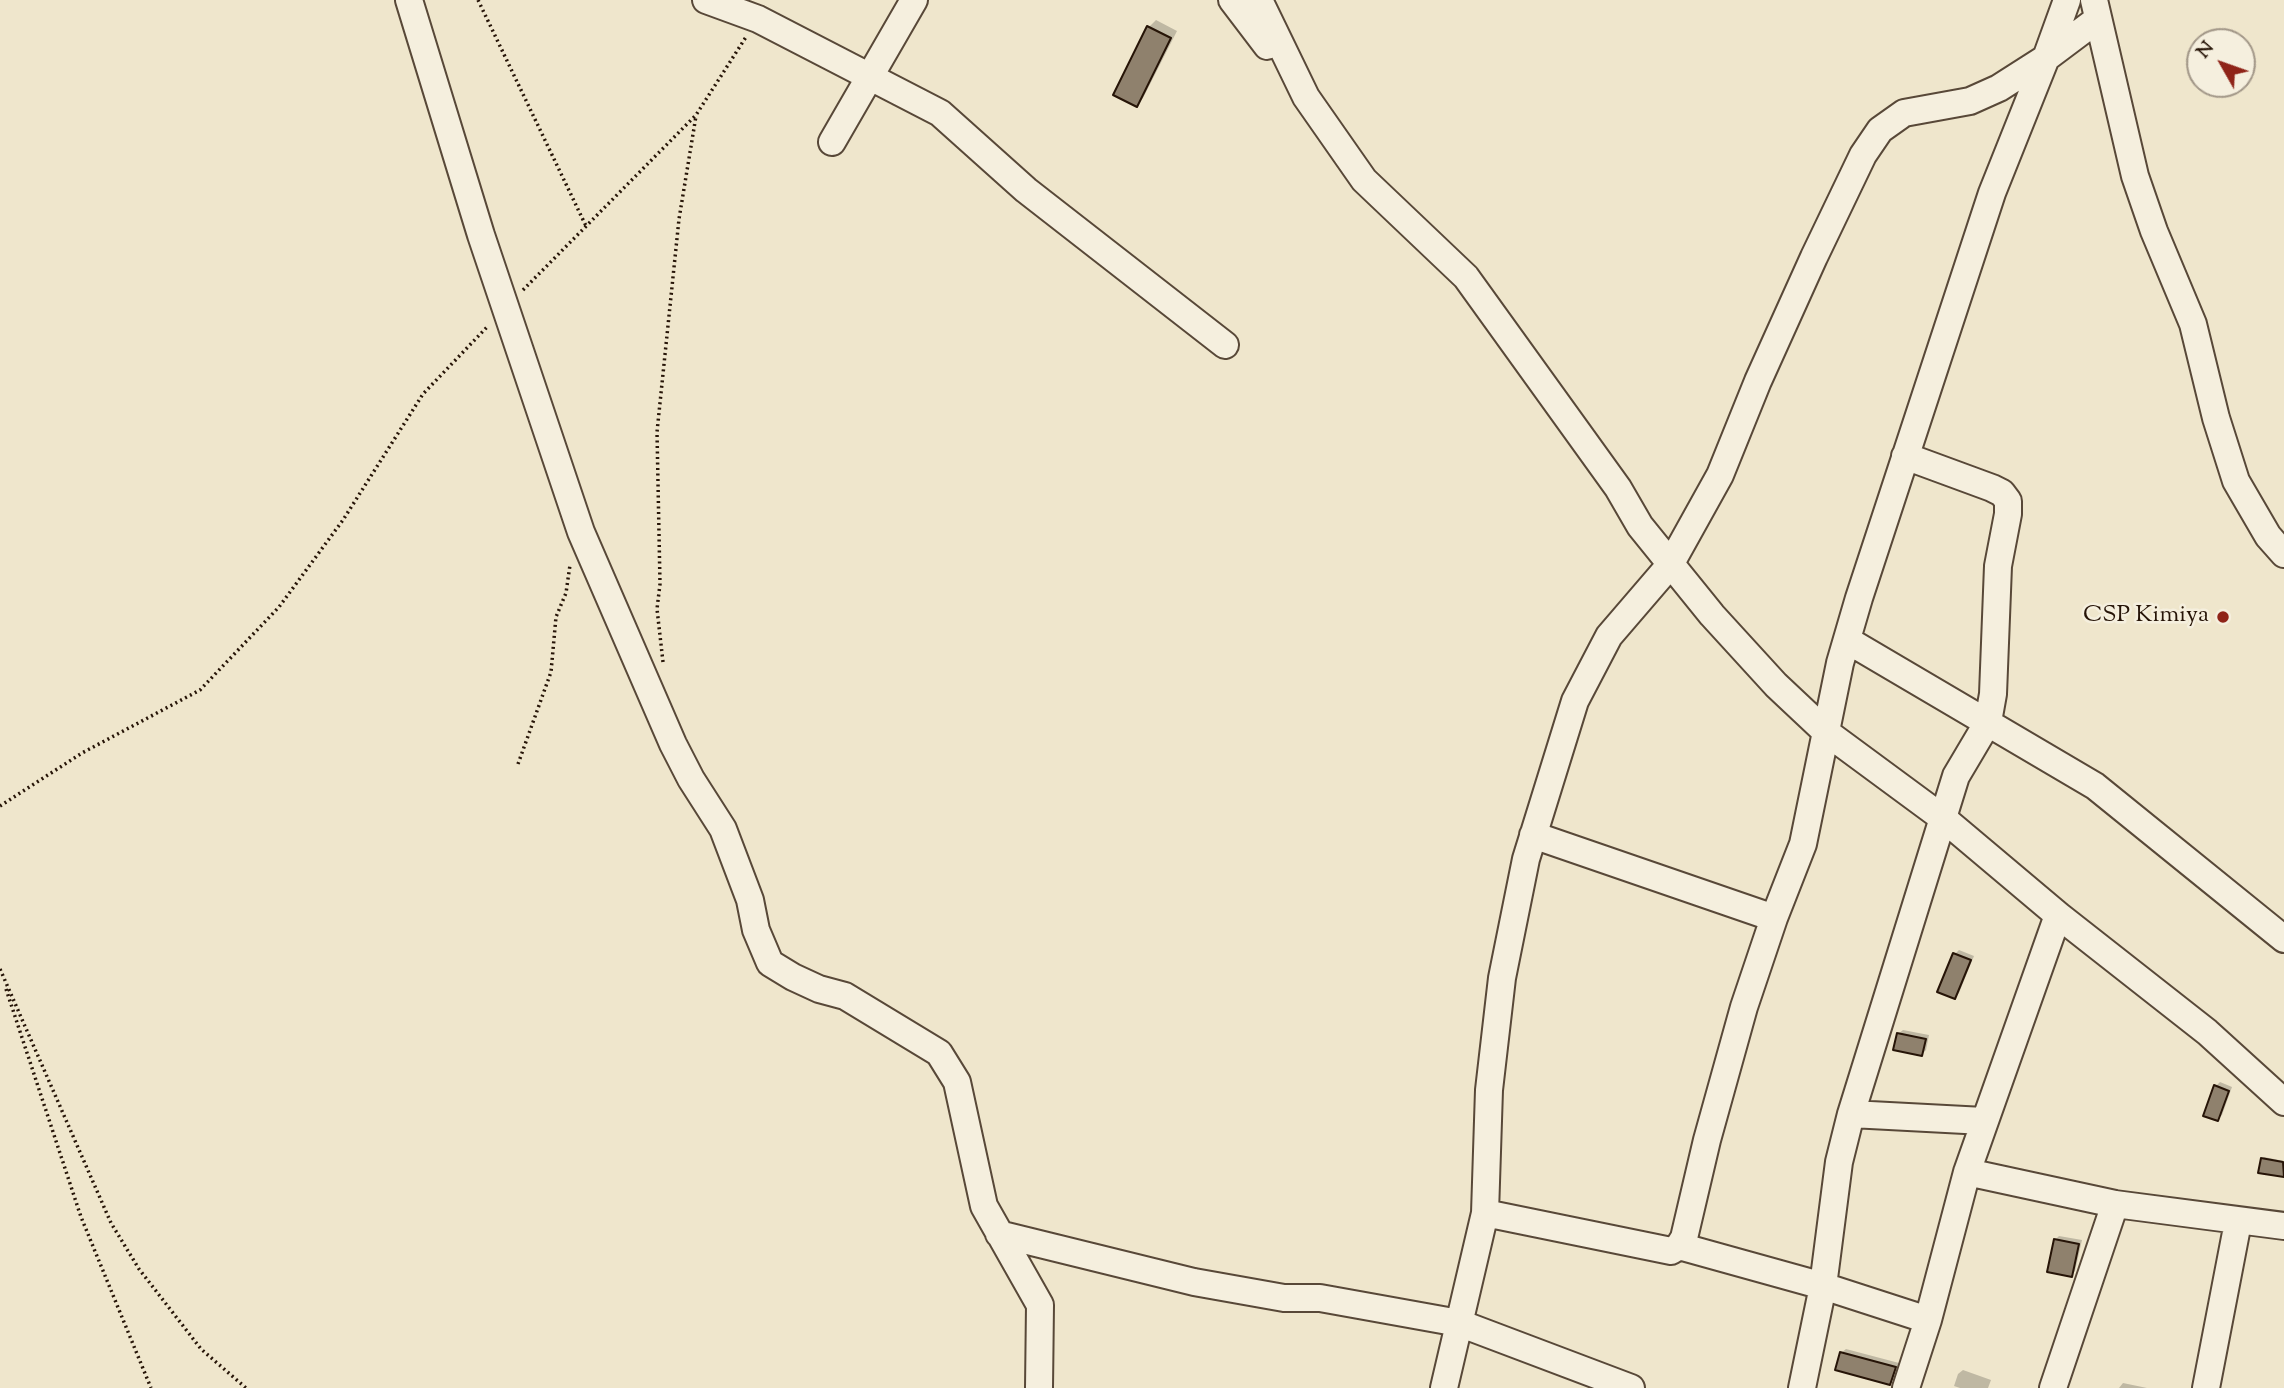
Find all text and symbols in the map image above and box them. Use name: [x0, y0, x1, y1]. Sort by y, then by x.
north arrow: [2186, 28, 2256, 98]
text: N: [2191, 36, 2221, 65]
place label: CSP Kimiya: [2083, 603, 2209, 631]
marker: CSP Kimiya: [2215, 609, 2231, 625]

